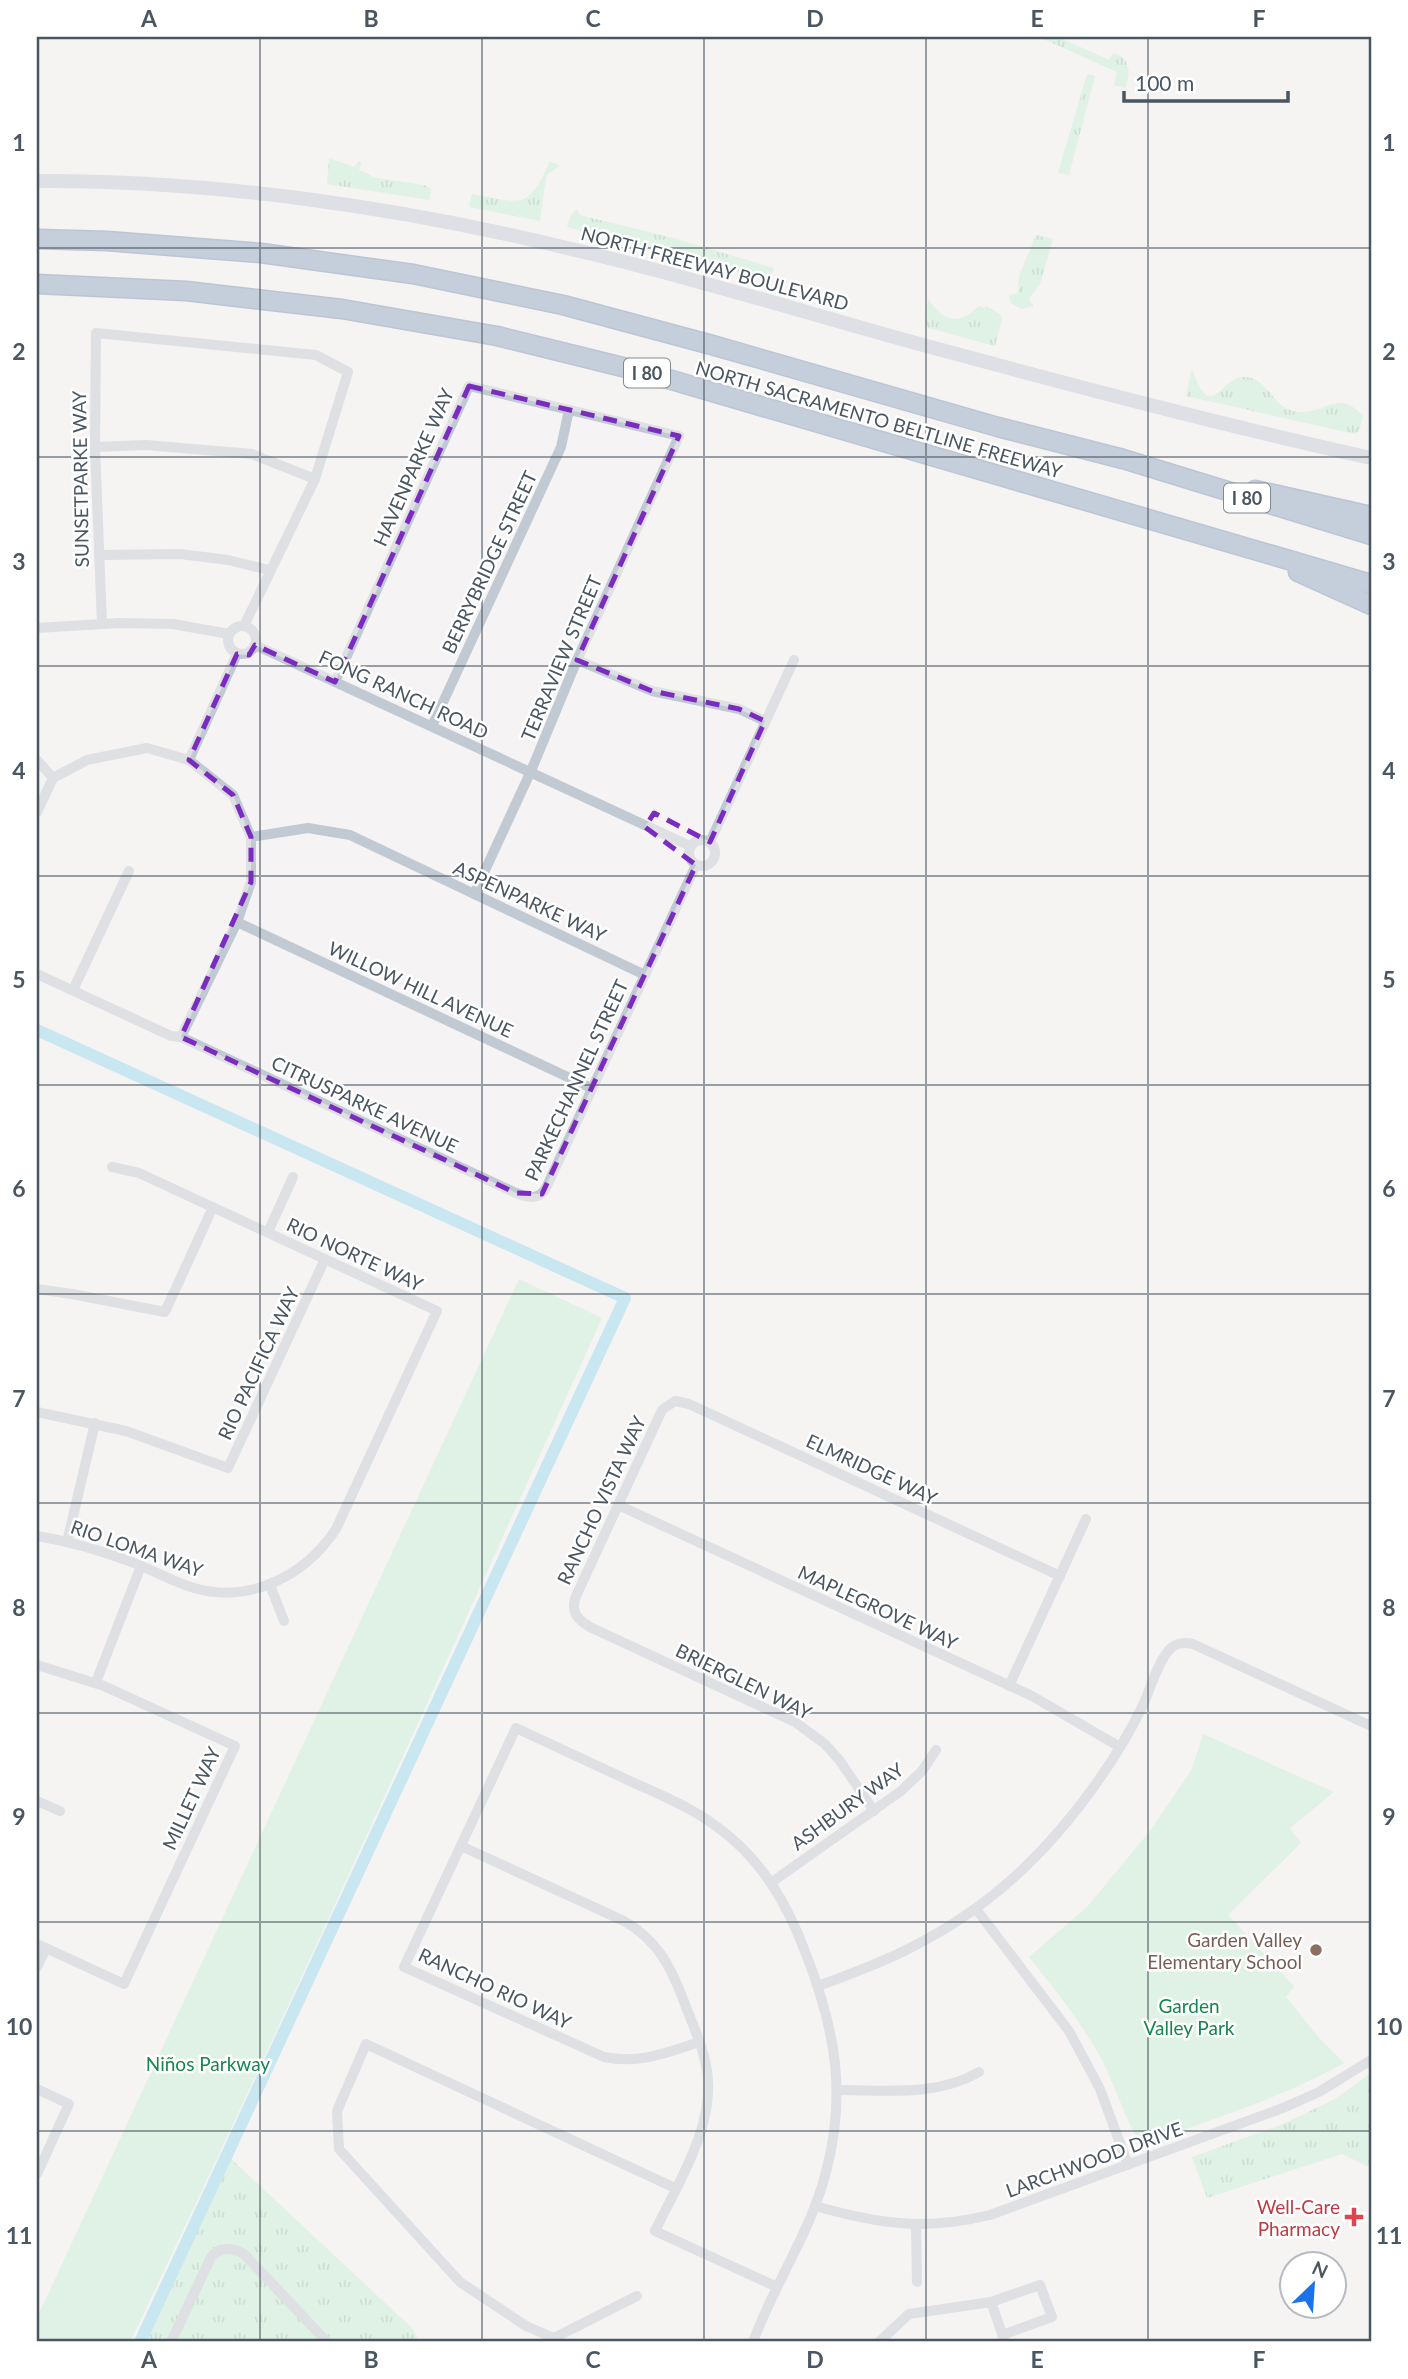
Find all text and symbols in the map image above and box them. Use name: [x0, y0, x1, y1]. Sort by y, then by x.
text: A: [140, 4, 158, 32]
text: B: [363, 4, 379, 32]
text: C: [585, 4, 601, 32]
text: D: [806, 4, 824, 32]
text: E: [1030, 4, 1044, 32]
text: F: [1252, 4, 1266, 32]
scale bar: [1124, 60, 1289, 104]
text: 100 m: [1135, 70, 1194, 95]
text: 1: [12, 128, 26, 156]
text: 1: [1382, 128, 1396, 156]
street label: NORTH FREEWAY BOULEVARD: [579, 221, 851, 315]
text: 2: [12, 337, 26, 365]
text: 2: [1382, 337, 1396, 365]
street label: NORTH SACRAMENTO BELTLINE FREEWAY: [693, 356, 1065, 483]
road number: I 80: [624, 358, 670, 388]
street label: HAVENPARKE WAY: [368, 384, 458, 549]
street label: SUNSETPARKE WAY: [67, 390, 93, 568]
street label: BERRYBRIDGE STREET: [437, 467, 541, 657]
road number: I 80: [1224, 484, 1270, 512]
text: 3: [12, 547, 26, 575]
text: 3: [1382, 547, 1396, 575]
street label: TERRAVIEW STREET: [516, 572, 606, 744]
street label: FONG RANCH ROAD: [316, 645, 492, 743]
text: 4: [12, 756, 26, 784]
text: 4: [1382, 756, 1396, 784]
street label: ASPENPARKE WAY: [450, 856, 610, 946]
street label: WILLOW HILL AVENUE: [325, 936, 517, 1042]
text: 5: [12, 965, 26, 993]
text: 5: [1382, 965, 1396, 993]
street label: PARKECHANNEL STREET: [519, 976, 633, 1184]
street label: CITRUSPARKE AVENUE: [268, 1051, 462, 1157]
text: 6: [12, 1174, 26, 1202]
text: 6: [1382, 1174, 1396, 1202]
street label: RIO NORTE WAY: [283, 1212, 427, 1296]
street label: RIO PACIFICA WAY: [212, 1283, 304, 1443]
text: 7: [12, 1384, 26, 1412]
text: 7: [1382, 1384, 1396, 1412]
street label: RANCHO VISTA WAY: [552, 1412, 650, 1588]
street label: ELMRIDGE WAY: [803, 1429, 941, 1509]
street label: RIO LOMA WAY: [68, 1515, 206, 1581]
street label: MAPLEGROVE WAY: [795, 1560, 962, 1654]
text: 8: [12, 1593, 26, 1621]
text: 8: [1382, 1593, 1396, 1621]
street label: BRIERGLEN WAY: [672, 1638, 816, 1724]
street label: MILLET WAY: [157, 1743, 225, 1853]
street label: ASHBURY WAY: [786, 1757, 908, 1854]
text: 9: [12, 1802, 26, 1830]
text: 9: [1382, 1802, 1396, 1830]
place label: Garden Valley Elementary School: [1147, 1928, 1302, 1973]
marker: Garden Valley Elementary School: [1308, 1942, 1324, 1958]
street label: RANCHO RIO WAY: [415, 1943, 575, 2034]
park label: Garden Valley Park: [1144, 1994, 1235, 2039]
text: 10: [6, 2012, 32, 2040]
text: 10: [1376, 2012, 1402, 2040]
park label: Niños Parkway: [146, 2052, 270, 2075]
street label: LARCHWOOD DRIVE: [1003, 2116, 1185, 2202]
place label: Well-Care Pharmacy: [1257, 2195, 1340, 2240]
marker: Well-Care Pharmacy: [1346, 2209, 1362, 2225]
text: 11: [6, 2221, 32, 2249]
text: 11: [1376, 2221, 1402, 2249]
north arrow: [1278, 2250, 1348, 2320]
text: N: [1309, 2256, 1332, 2283]
text: A: [140, 2345, 158, 2373]
text: B: [363, 2345, 379, 2373]
text: C: [585, 2345, 601, 2373]
text: D: [806, 2345, 824, 2373]
text: E: [1030, 2345, 1044, 2373]
text: F: [1252, 2345, 1266, 2373]

